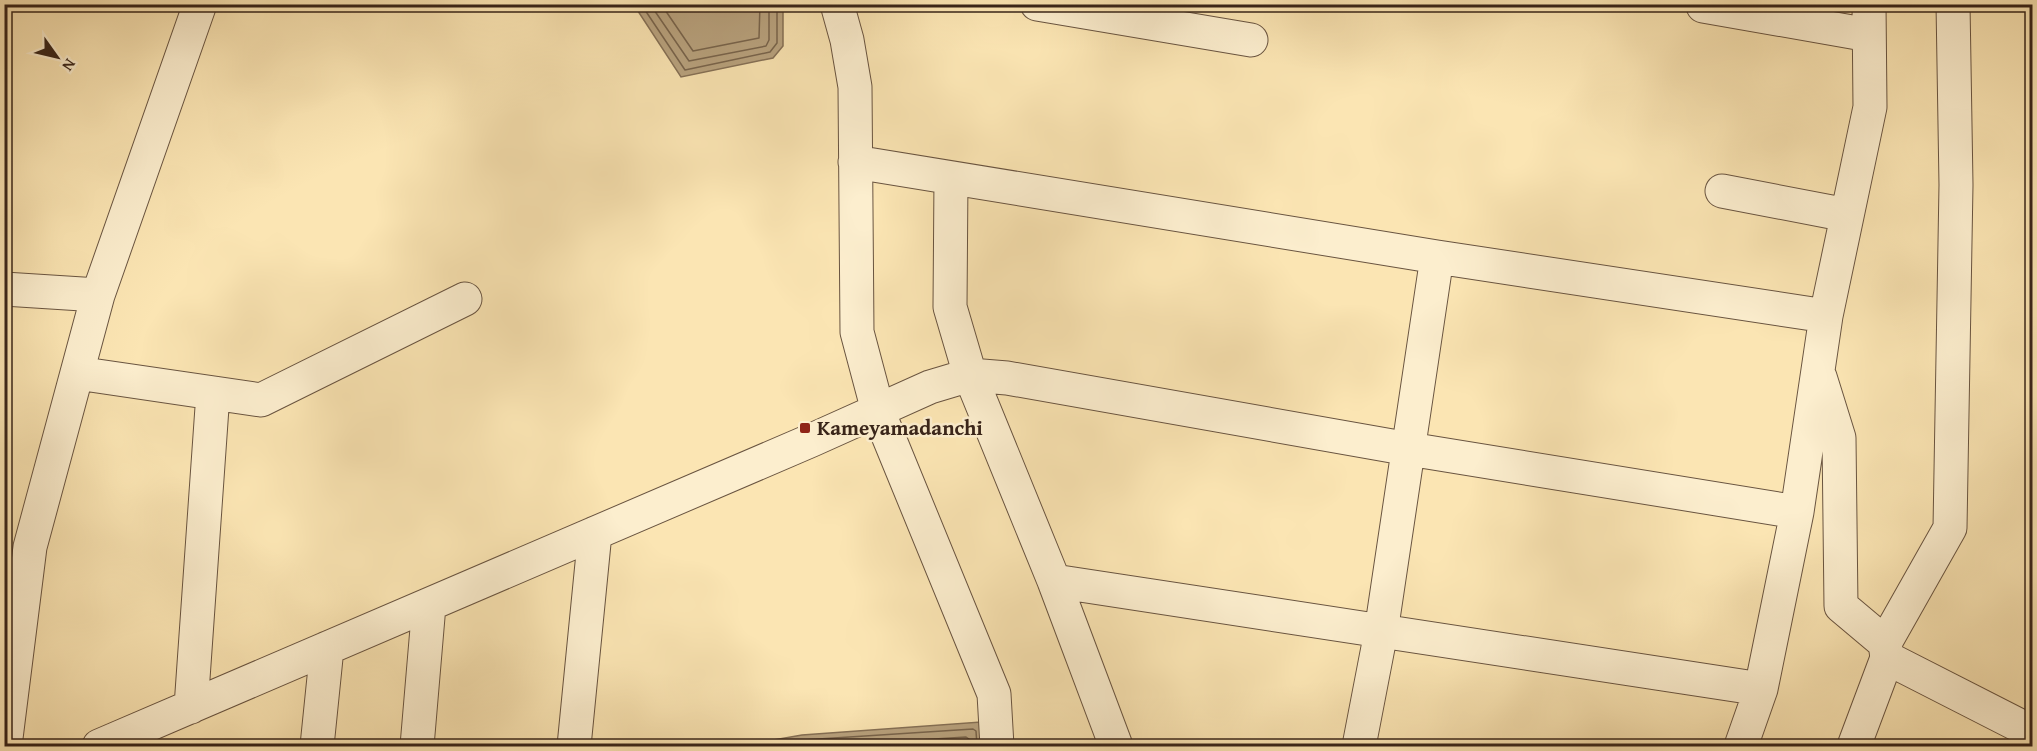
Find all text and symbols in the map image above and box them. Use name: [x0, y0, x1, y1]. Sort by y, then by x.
north arrow: [27, 27, 87, 87]
text: N: [56, 54, 82, 77]
place label: Kameyamadanchi: [817, 412, 983, 443]
marker: Kameyamadanchi: [798, 421, 812, 435]

